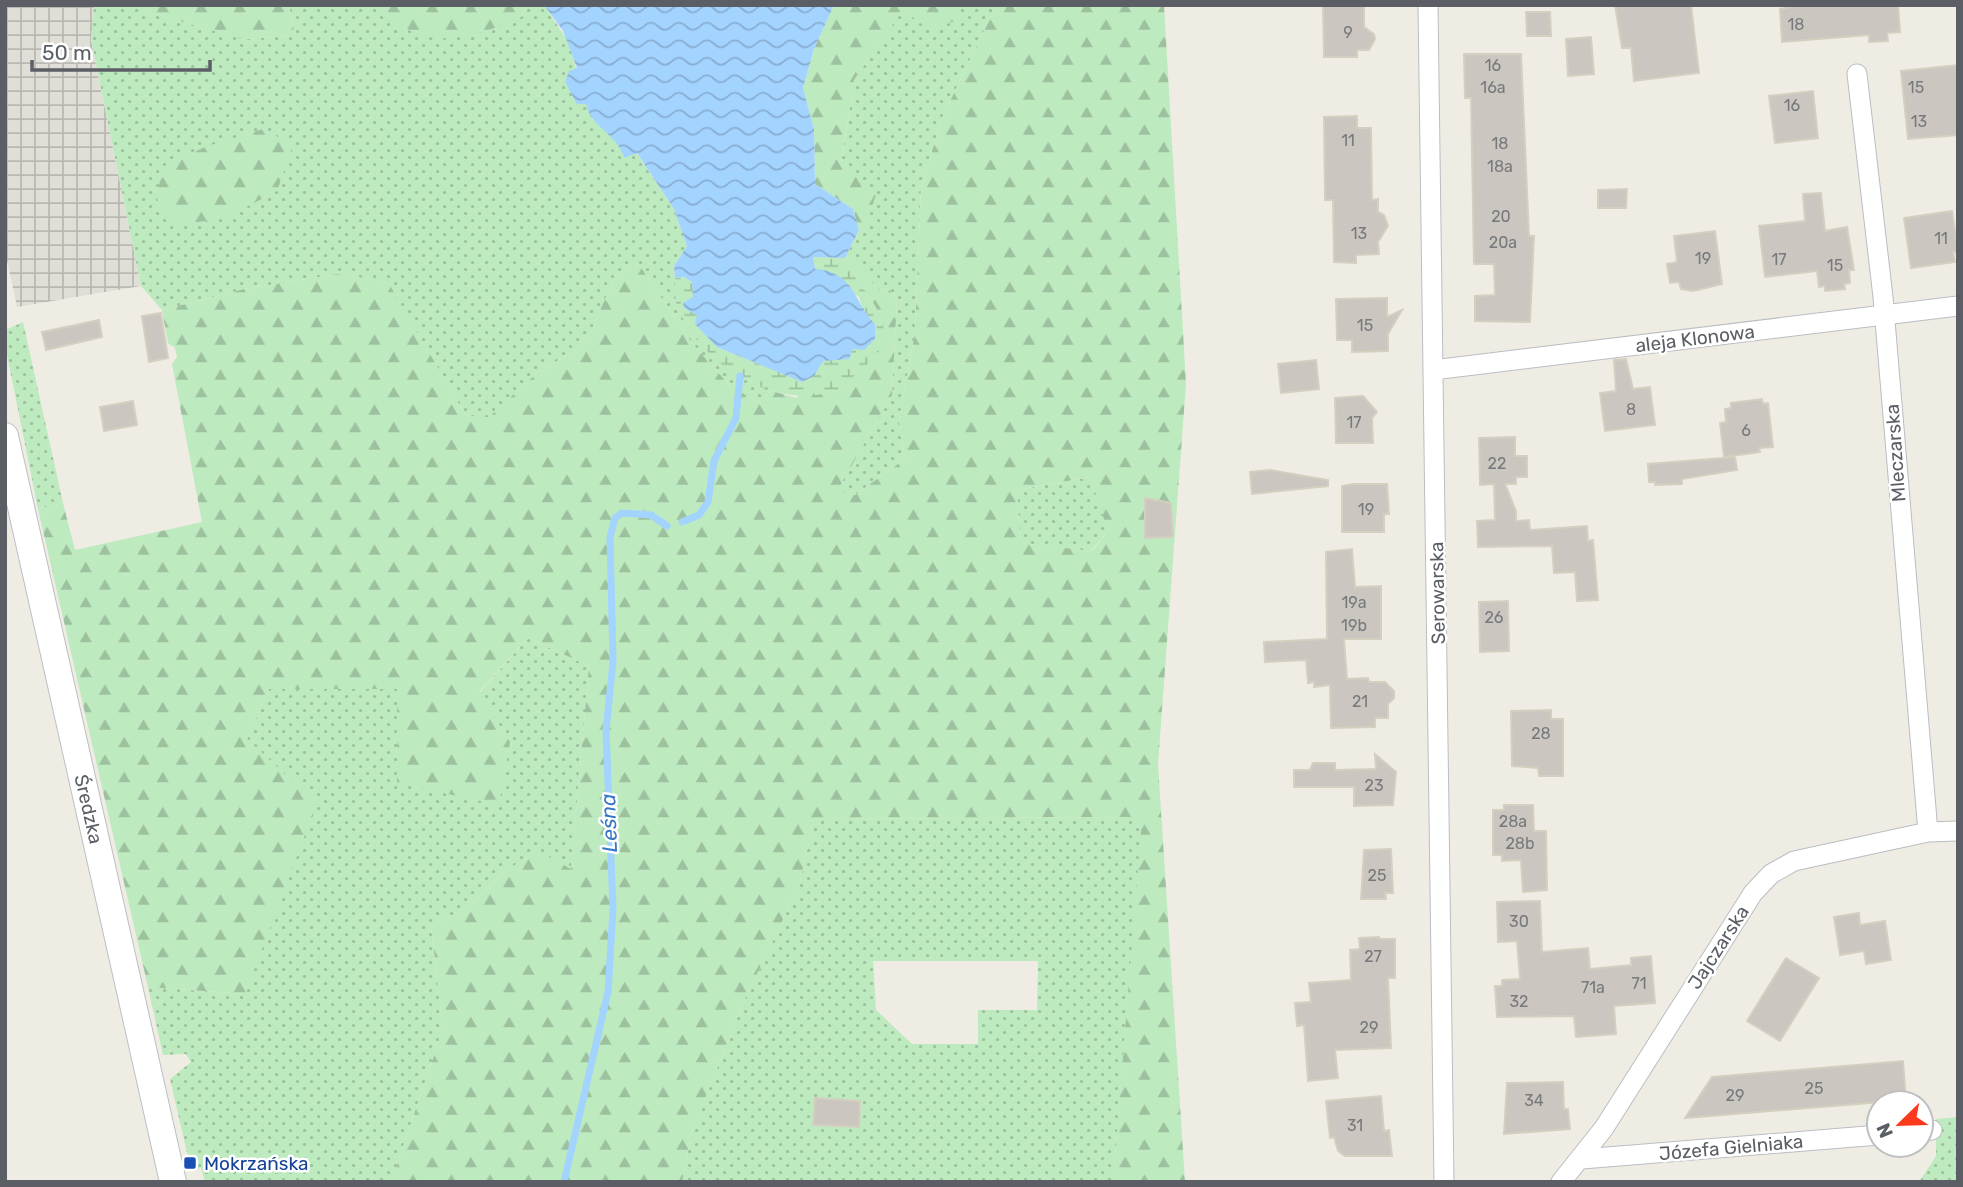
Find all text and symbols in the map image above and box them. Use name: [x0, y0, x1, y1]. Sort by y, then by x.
house number: 18: [1787, 15, 1805, 34]
house number: 9: [1343, 23, 1353, 42]
scale bar: [32, 28, 210, 72]
text: 50 m: [42, 40, 92, 65]
house number: 16: [1485, 56, 1502, 75]
house number: 16a: [1480, 78, 1506, 97]
house number: 15: [1908, 78, 1924, 97]
house number: 16: [1784, 96, 1801, 115]
house number: 13: [1911, 112, 1927, 131]
house number: 11: [1341, 131, 1355, 150]
house number: 18: [1491, 134, 1509, 153]
house number: 18a: [1487, 157, 1513, 176]
house number: 20: [1491, 207, 1511, 226]
house number: 13: [1351, 224, 1367, 243]
house number: 11: [1934, 229, 1948, 248]
house number: 20a: [1489, 233, 1517, 252]
house number: 19: [1695, 249, 1711, 268]
house number: 17: [1771, 250, 1787, 269]
house number: 15: [1827, 256, 1843, 275]
house number: 15: [1357, 316, 1373, 335]
street label: aleja Klonowa: [1634, 320, 1756, 357]
house number: 8: [1626, 400, 1636, 419]
street label: Mleczarska: [1881, 403, 1910, 503]
house number: 17: [1346, 413, 1362, 432]
house number: 6: [1741, 421, 1751, 440]
house number: 22: [1488, 454, 1506, 473]
house number: 19: [1358, 500, 1374, 519]
street label: Serowarska: [1425, 542, 1450, 644]
house number: 19a: [1341, 593, 1367, 612]
house number: 26: [1484, 608, 1504, 627]
house number: 19b: [1341, 616, 1367, 635]
house number: 21: [1352, 692, 1368, 711]
house number: 28: [1531, 724, 1551, 743]
street label: Średzka: [69, 772, 108, 846]
house number: 23: [1364, 776, 1384, 795]
water label: Leśna: [595, 793, 622, 853]
house number: 28a: [1499, 812, 1527, 831]
house number: 28b: [1505, 834, 1535, 853]
house number: 25: [1368, 866, 1386, 885]
street label: Jajczarska: [1683, 901, 1754, 993]
house number: 30: [1509, 912, 1529, 931]
house number: 27: [1364, 947, 1382, 966]
house number: 71: [1631, 974, 1647, 993]
house number: 71a: [1581, 978, 1605, 997]
house number: 32: [1509, 992, 1529, 1011]
house number: 29: [1360, 1018, 1378, 1037]
house number: 25: [1805, 1079, 1823, 1098]
house number: 29: [1726, 1086, 1744, 1105]
north arrow: [1865, 1089, 1935, 1159]
house number: 34: [1524, 1091, 1544, 1110]
house number: 31: [1347, 1116, 1363, 1135]
text: N: [1872, 1120, 1898, 1141]
street label: Józefa Gielniaka: [1658, 1130, 1804, 1165]
place label: Mokrzańska: [204, 1152, 308, 1175]
marker: Mokrzańska: [182, 1155, 198, 1171]

